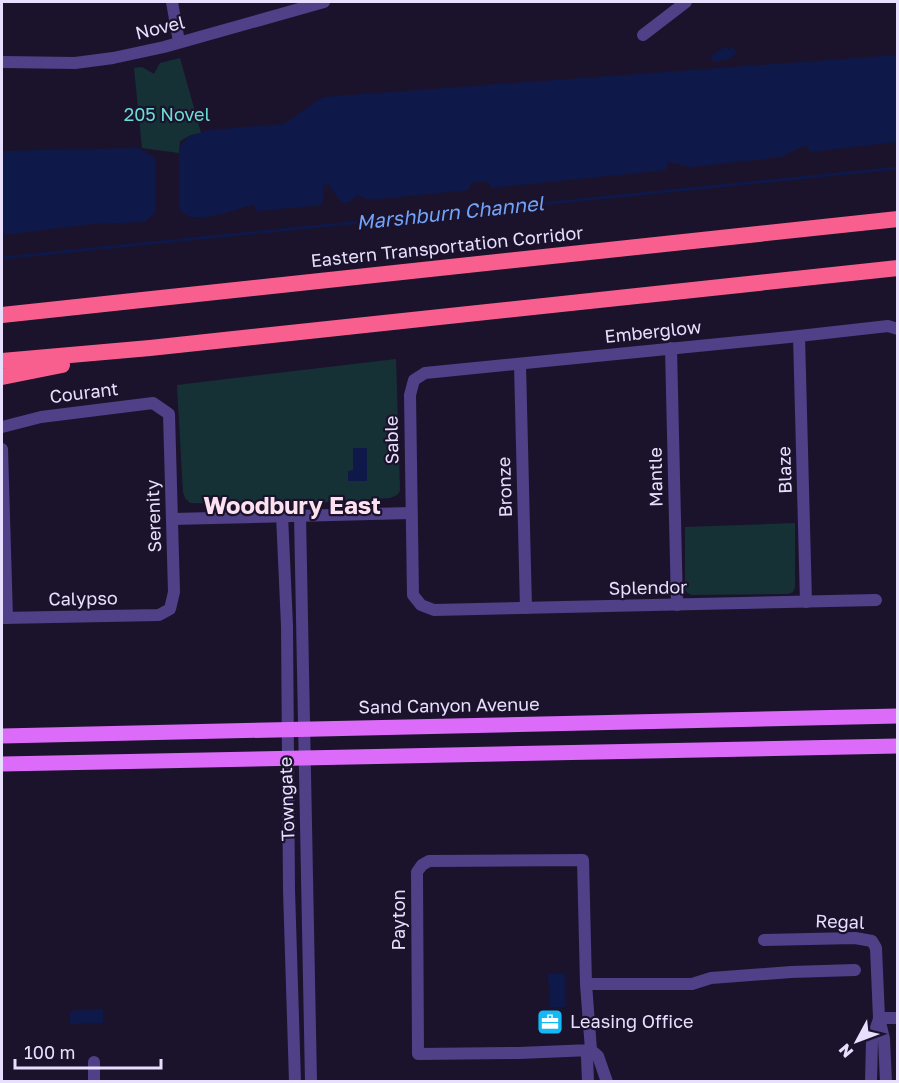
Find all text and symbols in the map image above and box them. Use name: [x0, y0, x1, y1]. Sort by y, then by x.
street label: Novel: [133, 10, 187, 44]
park label: 205 Novel: [124, 103, 211, 125]
water label: Marshburn Channel: [355, 190, 545, 234]
street label: Eastern Transportation Corridor: [310, 221, 584, 271]
street label: Emberglow: [603, 315, 703, 347]
street label: Courant: [48, 377, 119, 407]
street label: Sable: [380, 415, 402, 465]
street label: Blaze: [772, 446, 796, 494]
street label: Mantle: [643, 447, 667, 507]
street label: Bronze: [492, 456, 516, 518]
street label: Serenity: [141, 479, 165, 553]
district label: Woodbury East: [203, 490, 381, 519]
street label: Splendor: [609, 575, 687, 599]
street label: Calypso: [48, 586, 118, 610]
street label: Sand Canyon Avenue: [358, 692, 540, 718]
street label: Towngate: [274, 756, 298, 842]
street label: Payton: [387, 889, 409, 951]
street label: Regal: [815, 909, 865, 933]
office icon: Leasing Office: [535, 1007, 565, 1037]
place label: Leasing Office: [570, 1010, 693, 1032]
north arrow: [827, 1011, 887, 1071]
scale bar: [15, 1032, 160, 1070]
text: N: [834, 1040, 857, 1062]
text: 100 m: [24, 1041, 75, 1063]

